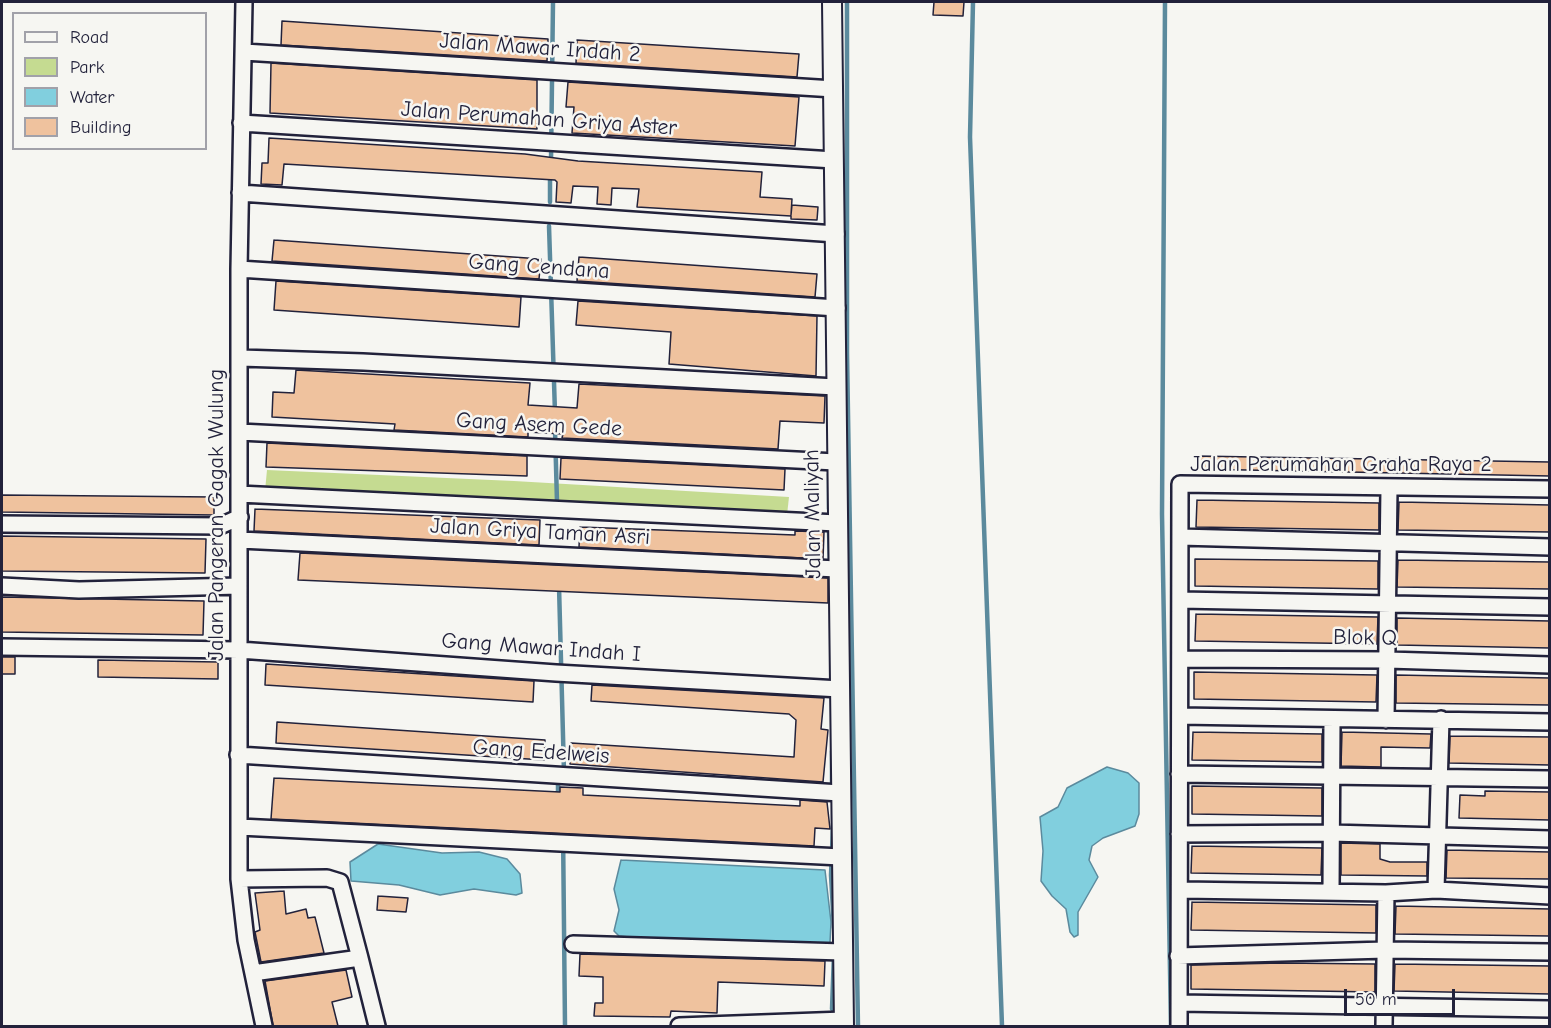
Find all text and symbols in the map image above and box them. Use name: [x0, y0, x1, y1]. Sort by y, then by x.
legend: [12, 12, 207, 150]
text: Road: [70, 27, 109, 48]
street label: Jalan Mawar Indah 2: [439, 28, 641, 68]
text: Park: [70, 57, 104, 78]
text: Water: [70, 87, 114, 108]
street label: Jalan Perumahan Griya Aster: [400, 96, 678, 142]
text: Building: [70, 117, 132, 138]
street label: Gang Cendana: [467, 249, 611, 285]
street label: Jalan Pangeran Gagak Wulung: [204, 369, 230, 661]
street label: Gang Asem Gede: [455, 407, 623, 443]
street label: Jalan Maliyah: [799, 449, 827, 579]
street label: Jalan Perumahan Graha Raya 2: [1190, 452, 1492, 478]
street label: Jalan Griya Taman Asri: [429, 513, 651, 551]
street label: Blok Q: [1333, 624, 1397, 652]
street label: Gang Mawar Indah I: [440, 628, 642, 668]
street label: Gang Edelweis: [472, 734, 610, 770]
scale bar: [1347, 977, 1458, 1015]
text: 50 m: [1355, 989, 1397, 1010]

